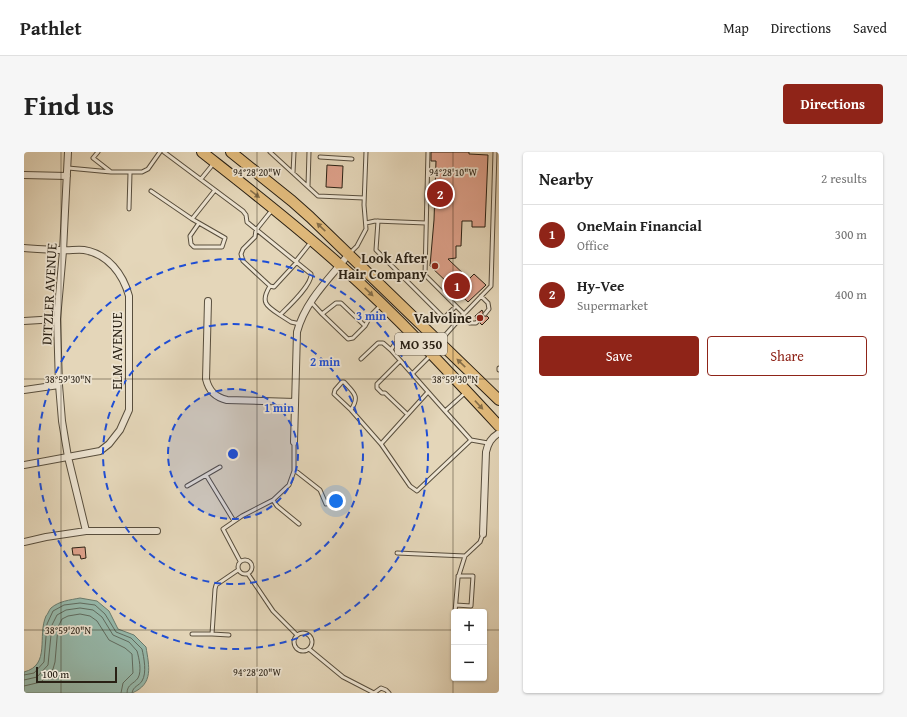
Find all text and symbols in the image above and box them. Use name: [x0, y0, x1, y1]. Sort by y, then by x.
text: Pathlet: [20, 14, 82, 42]
text: Map: [723, 18, 749, 38]
text: Directions: [771, 18, 831, 38]
text: Saved: [853, 18, 887, 38]
text: Find us: [24, 84, 114, 125]
button: Directions: [783, 84, 883, 124]
text: 94°28'20"W: [233, 165, 281, 180]
text: 94°28'10"W: [429, 165, 477, 180]
text: Nearby: [539, 166, 593, 191]
text: 2 results: [821, 169, 867, 188]
pin: 2: [427, 179, 453, 209]
one-way arrow: [249, 189, 260, 198]
text: OneMain Financial: [577, 215, 702, 236]
one-way arrow: [316, 223, 326, 232]
text: 1: [549, 225, 555, 244]
text: 300 m: [835, 225, 867, 244]
text: Office: [577, 236, 609, 255]
street label: DITZLER AVENUE: [36, 242, 62, 346]
place label: Look After Hair Company: [338, 248, 428, 284]
marker: Look After Hair Company: [430, 261, 440, 271]
pin: 1: [444, 271, 470, 301]
text: Hy-Vee: [577, 275, 624, 296]
text: 2: [549, 285, 555, 304]
text: 400 m: [835, 285, 867, 304]
one-way arrow: [364, 287, 374, 297]
text: Supermarket: [577, 296, 648, 315]
text: 3 min: [356, 307, 386, 324]
place label: Valvoline: [414, 308, 472, 328]
street label: ELM AVENUE: [107, 312, 127, 390]
marker: Valvoline: [475, 313, 485, 323]
road number: MO 350: [395, 333, 447, 355]
button: Save: [539, 336, 699, 376]
button: Share: [707, 336, 867, 376]
text: 2 min: [310, 353, 340, 370]
one-way arrow: [456, 358, 466, 368]
text: 38°59'30"N: [45, 372, 91, 387]
text: 38°59'30"N: [432, 372, 478, 387]
text: 1 min: [264, 399, 294, 416]
one-way arrow: [474, 400, 484, 410]
centre of rings: [226, 447, 240, 461]
your location: [326, 491, 346, 511]
map controls: [451, 609, 487, 681]
button: +: [451, 609, 487, 645]
text: 38°59'20"N: [45, 623, 91, 638]
button: −: [451, 645, 487, 681]
scale bar: [36, 665, 117, 684]
text: 94°28'20"W: [233, 665, 281, 680]
text: 100 m: [42, 666, 69, 682]

